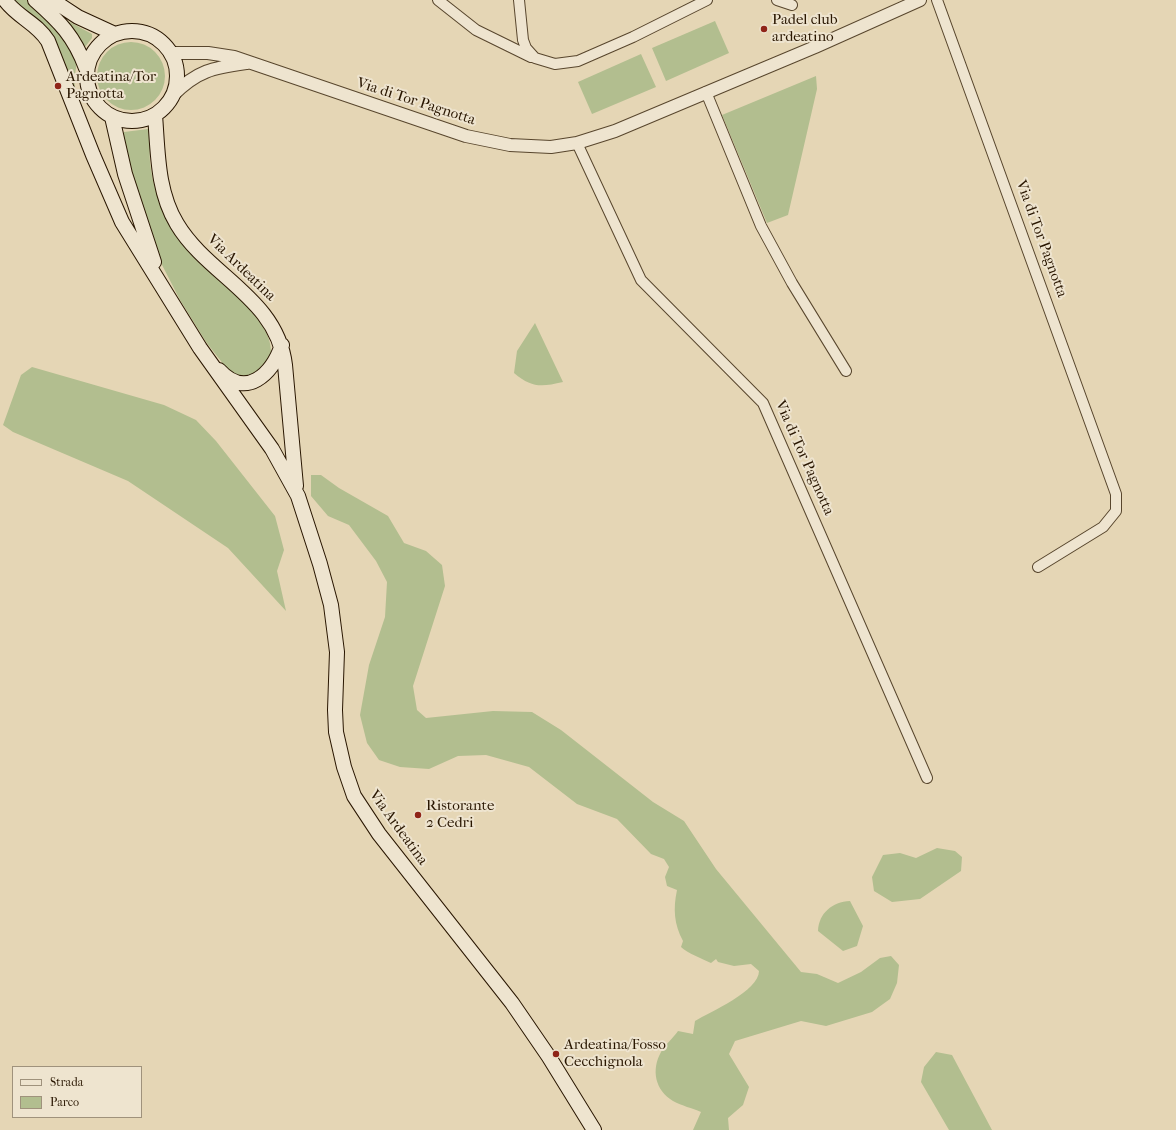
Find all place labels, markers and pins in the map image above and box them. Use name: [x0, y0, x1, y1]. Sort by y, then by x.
place label: Padel club ardeatino: [772, 11, 838, 46]
marker: Padel club ardeatino: [759, 24, 769, 34]
place label: Ardeatina/Tor Pagnotta: [66, 68, 156, 103]
marker: Ardeatina/Tor Pagnotta: [53, 81, 63, 91]
place label: Ristorante 2 Cedri: [426, 797, 494, 832]
marker: Ristorante 2 Cedri: [413, 810, 423, 820]
place label: Ardeatina/Fosso Cecchignola: [564, 1036, 666, 1071]
marker: Ardeatina/Fosso Cecchignola: [551, 1049, 561, 1059]

